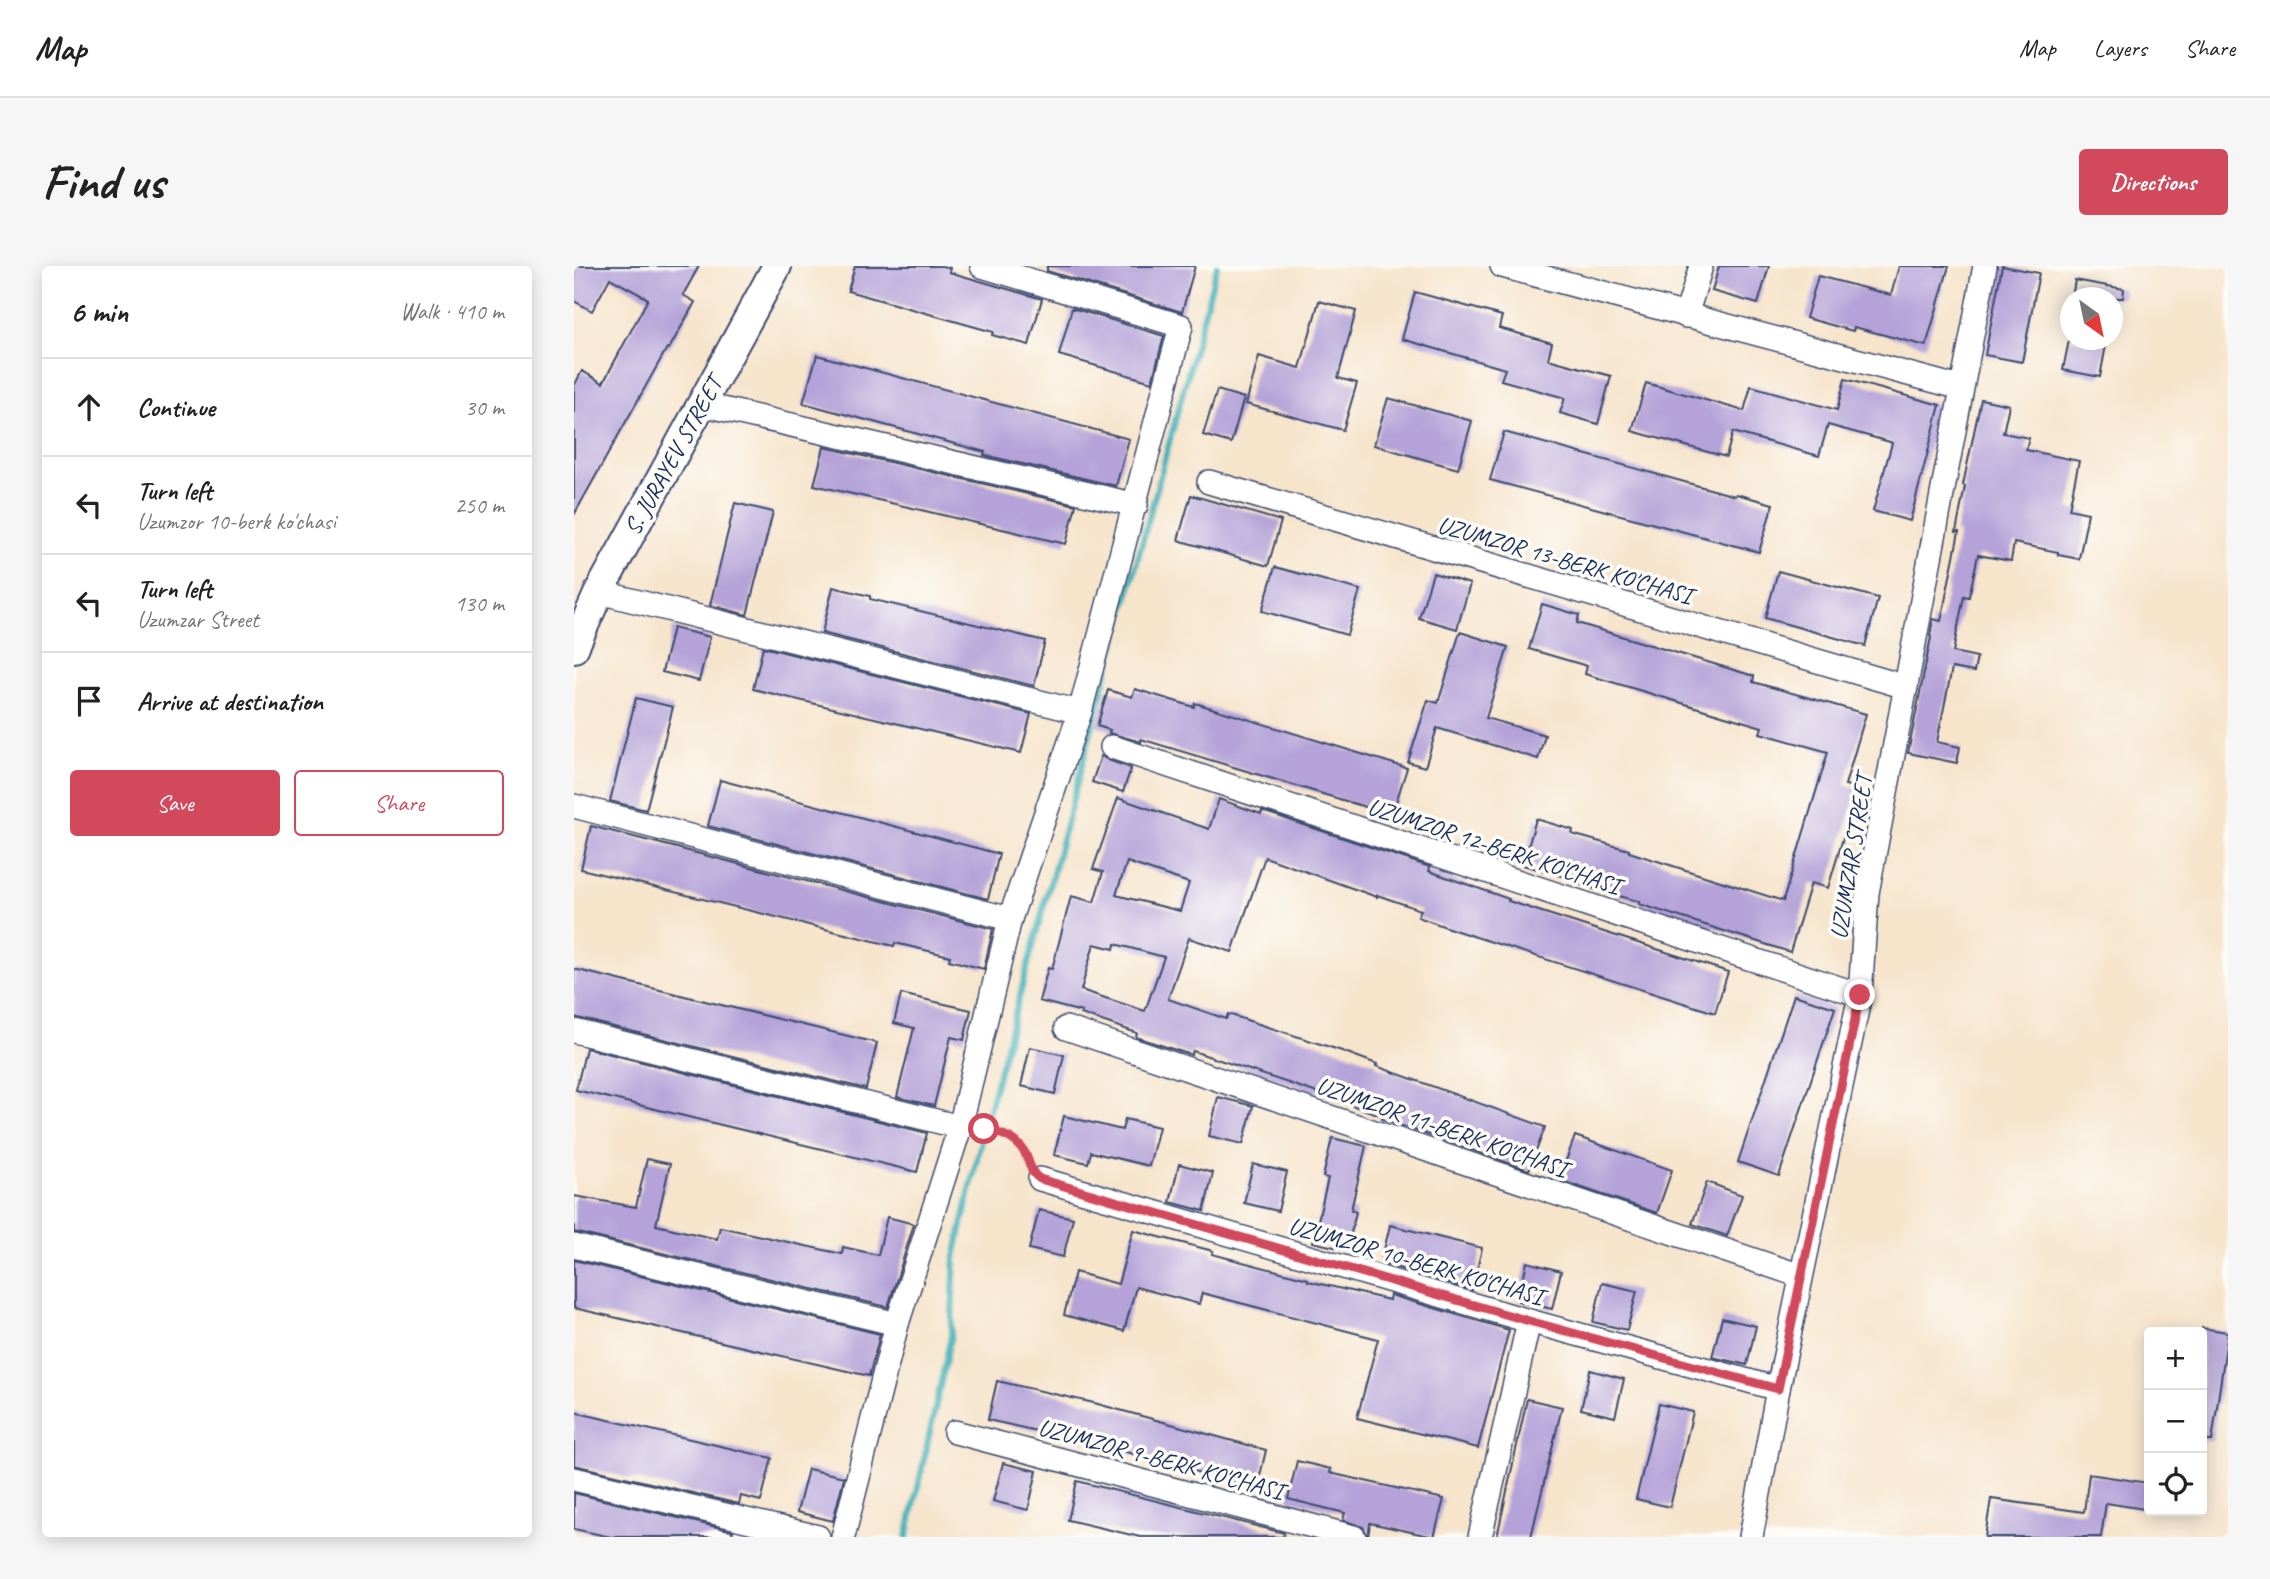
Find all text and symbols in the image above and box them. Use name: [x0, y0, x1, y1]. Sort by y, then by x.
text: Map: [35, 27, 86, 69]
text: Map: [2019, 33, 2056, 63]
text: Layers: [2094, 33, 2147, 63]
text: Share: [2185, 33, 2235, 63]
button: Directions: [2079, 149, 2228, 215]
text: Find us: [42, 151, 164, 213]
north arrow: [2060, 287, 2123, 350]
text: 6 min: [70, 293, 128, 331]
text: Walk · 410 m: [400, 297, 504, 326]
street label: S. JURAYEV STREET: [617, 366, 732, 540]
icon: ahead: [70, 388, 108, 426]
text: Continue: [137, 391, 215, 424]
text: 30 m: [465, 393, 504, 422]
text: Turn left: [137, 474, 212, 507]
icon: left: [70, 486, 108, 524]
text: 250 m: [455, 491, 504, 520]
text: Uzumzor 10-berk ko'chasi: [137, 507, 336, 536]
street label: UZUMZOR 13-BERK KO'CHASI: [1434, 509, 1701, 612]
text: Turn left: [137, 572, 212, 605]
icon: left: [70, 584, 108, 622]
text: 130 m: [455, 589, 504, 618]
text: Uzumzar Street: [137, 605, 259, 634]
icon: arrive: [70, 682, 108, 720]
text: Arrive at destination: [137, 685, 323, 718]
street label: UZUMZAR STREET: [1823, 767, 1880, 941]
button: Save: [70, 770, 280, 836]
button: Share: [294, 770, 504, 836]
street label: UZUMZOR 12-BERK KO'CHASI: [1364, 791, 1629, 903]
route end: [1844, 979, 1875, 1010]
street label: UZUMZOR 11-BERK KO'CHASI: [1313, 1070, 1576, 1186]
route start: [968, 1113, 999, 1144]
street label: UZUMZOR 10-BERK KO'CHASI: [1285, 1210, 1552, 1313]
map controls: [2144, 1327, 2207, 1516]
button: +: [2144, 1327, 2207, 1390]
button: −: [2144, 1390, 2207, 1453]
street label: UZUMZOR 9-BERK KO'CHASI: [1035, 1412, 1292, 1508]
button: locate: [2144, 1453, 2207, 1516]

